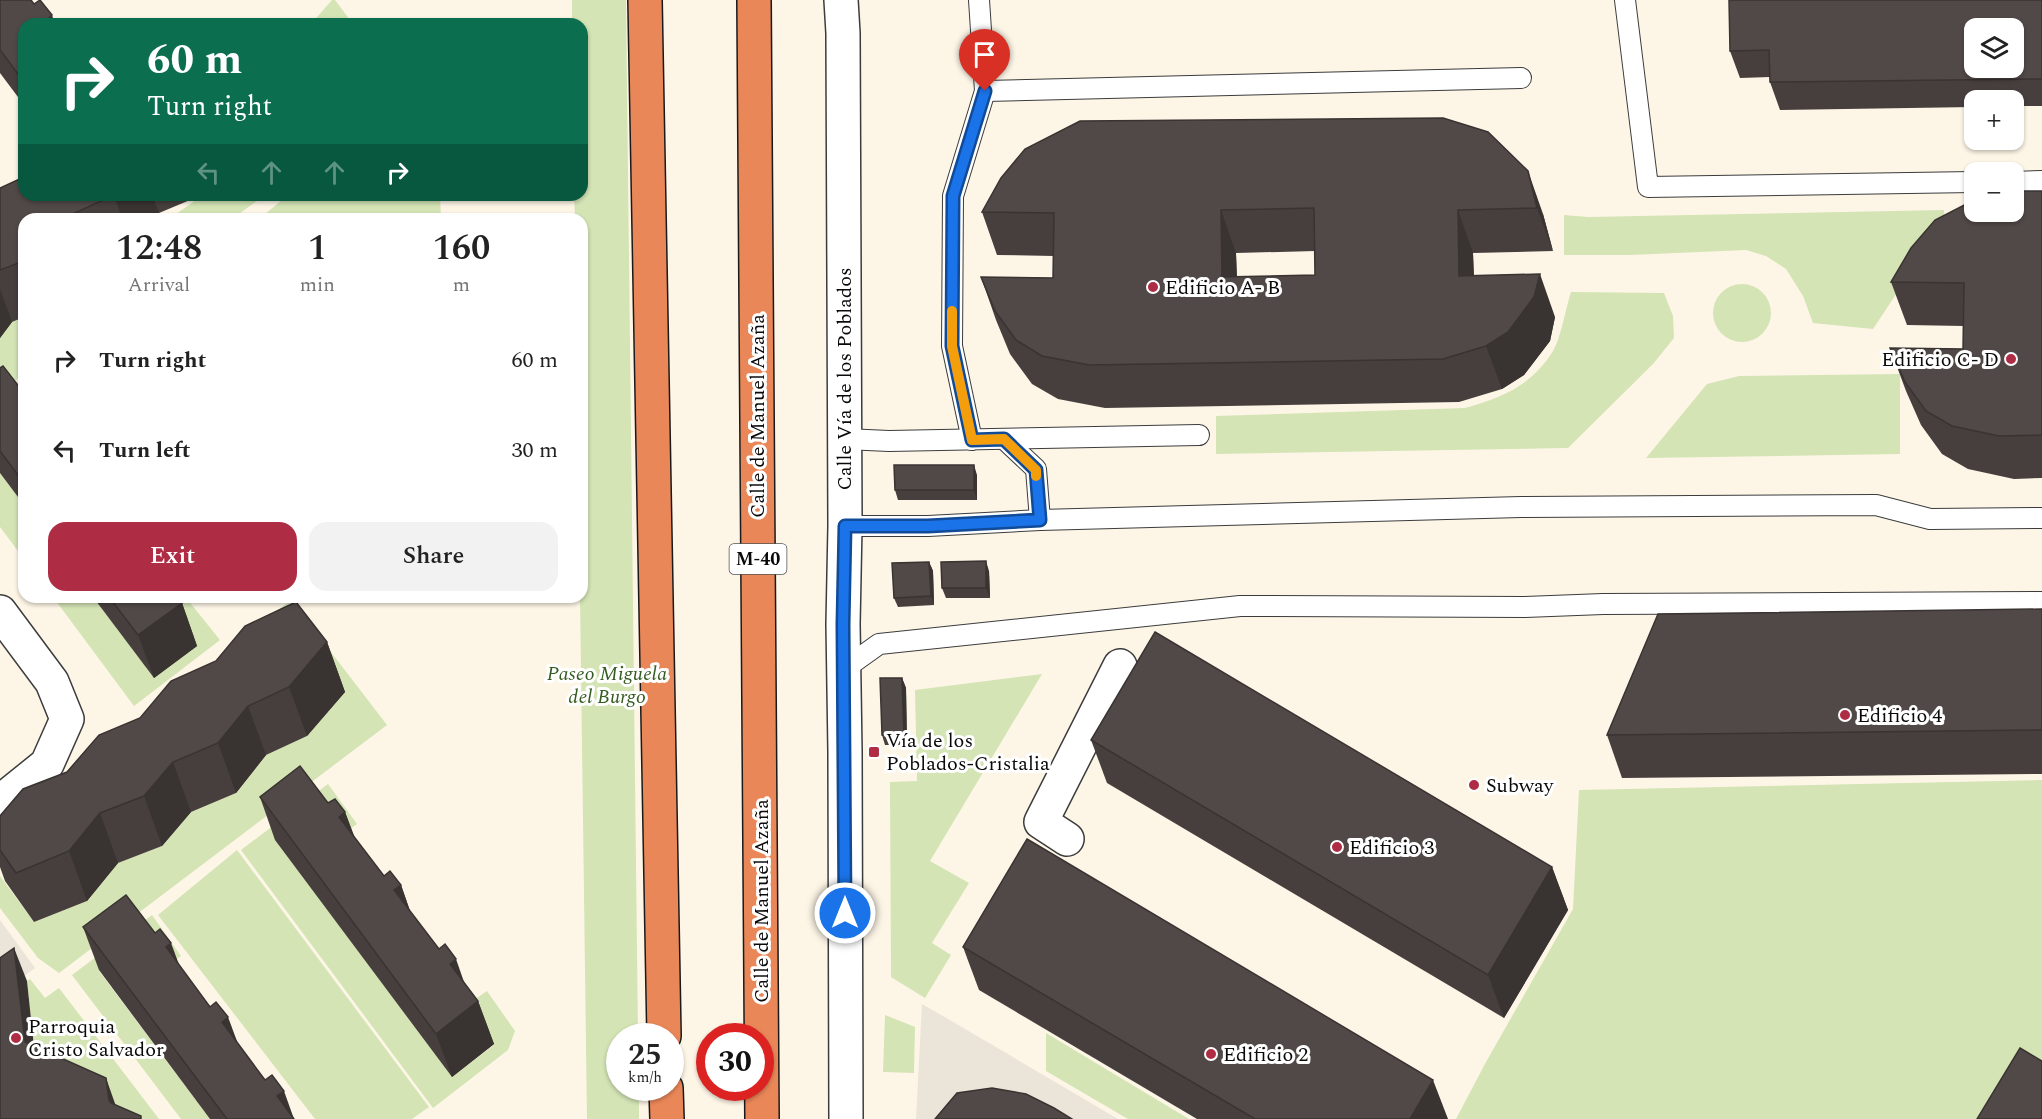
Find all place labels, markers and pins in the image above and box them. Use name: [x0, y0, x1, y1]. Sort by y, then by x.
pin: [959, 29, 1010, 91]
place label: Edificio A- B: [1165, 273, 1280, 303]
marker: Edificio A- B: [1146, 280, 1160, 294]
place label: Edificio C- D: [1881, 345, 1999, 375]
marker: Edificio C- D: [2004, 352, 2018, 366]
place label: Edificio 4: [1857, 701, 1942, 731]
marker: Edificio 4: [1838, 708, 1852, 722]
place label: Vía de los Poblados-Cristalia: [886, 726, 1050, 779]
marker: Vía de los Poblados-Cristalia: [867, 745, 881, 759]
place label: Subway: [1486, 771, 1555, 801]
marker: Subway: [1467, 778, 1481, 792]
place label: Edificio 3: [1349, 833, 1434, 863]
marker: Edificio 3: [1330, 840, 1344, 854]
place label: Parroquia Cristo Salvador: [28, 1012, 164, 1065]
marker: Parroquia Cristo Salvador: [9, 1031, 23, 1045]
place label: Edificio 2: [1223, 1040, 1308, 1070]
marker: Edificio 2: [1204, 1047, 1218, 1061]

